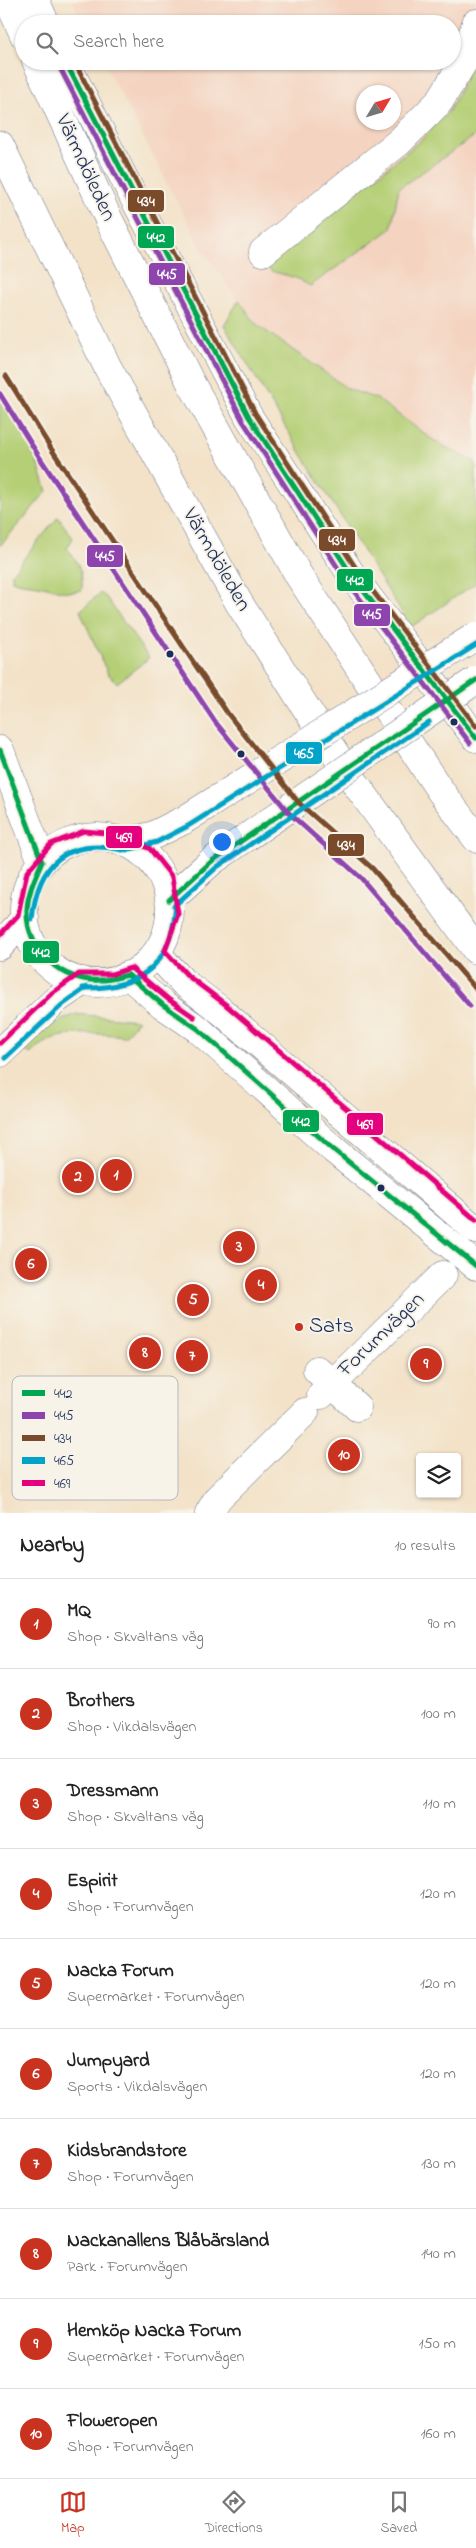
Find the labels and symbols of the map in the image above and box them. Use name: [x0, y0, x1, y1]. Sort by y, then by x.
north arrow: [356, 85, 401, 130]
street label: Värmdöleden: [46, 108, 124, 227]
line badge: 434: [127, 189, 165, 213]
text: 434: [136, 192, 155, 213]
line badge: 442: [137, 225, 175, 249]
text: 442: [146, 228, 165, 249]
line badge: 445: [148, 262, 186, 286]
text: 445: [156, 265, 177, 286]
street label: Värmdöleden: [173, 501, 259, 618]
line badge: 434: [318, 528, 356, 552]
text: 434: [327, 531, 346, 552]
line badge: 445: [86, 544, 124, 568]
text: 445: [94, 547, 115, 568]
line badge: 442: [336, 568, 374, 592]
text: 442: [345, 571, 364, 592]
line badge: 445: [353, 603, 391, 627]
text: 445: [361, 605, 382, 626]
unlabelled marker: [165, 649, 175, 659]
unlabelled marker: [449, 717, 459, 727]
line badge: 465: [285, 741, 323, 765]
text: 465: [293, 744, 314, 765]
unlabelled marker: [236, 749, 246, 759]
line badge: 469: [105, 825, 143, 849]
text: 469: [115, 828, 133, 849]
your location: [209, 829, 235, 855]
line badge: 434: [327, 833, 365, 857]
text: 434: [336, 836, 355, 857]
line badge: 442: [22, 940, 60, 964]
text: 442: [31, 943, 50, 964]
line badge: 442: [282, 1109, 320, 1133]
text: 442: [291, 1112, 310, 1133]
line badge: 469: [346, 1112, 384, 1136]
text: 469: [356, 1115, 374, 1136]
pin: 1: [100, 1156, 132, 1194]
pin: 2: [62, 1158, 94, 1196]
unlabelled marker: [376, 1183, 386, 1193]
pin: 3: [223, 1228, 255, 1266]
pin: 6: [15, 1245, 47, 1283]
pin: 4: [245, 1266, 277, 1304]
pin: 5: [177, 1281, 209, 1319]
street label: Forumvägen: [330, 1285, 434, 1386]
place label: Sats: [309, 1311, 354, 1343]
marker: Sats: [293, 1321, 305, 1333]
pin: 8: [129, 1334, 161, 1372]
pin: 7: [176, 1337, 208, 1375]
pin: 9: [410, 1345, 442, 1383]
legend: [12, 1376, 178, 1500]
text: 442: [54, 1384, 73, 1405]
text: 445: [54, 1406, 74, 1427]
text: 434: [54, 1429, 72, 1450]
pin: 10: [328, 1436, 360, 1474]
text: 465: [54, 1451, 74, 1472]
text: 469: [54, 1474, 71, 1495]

